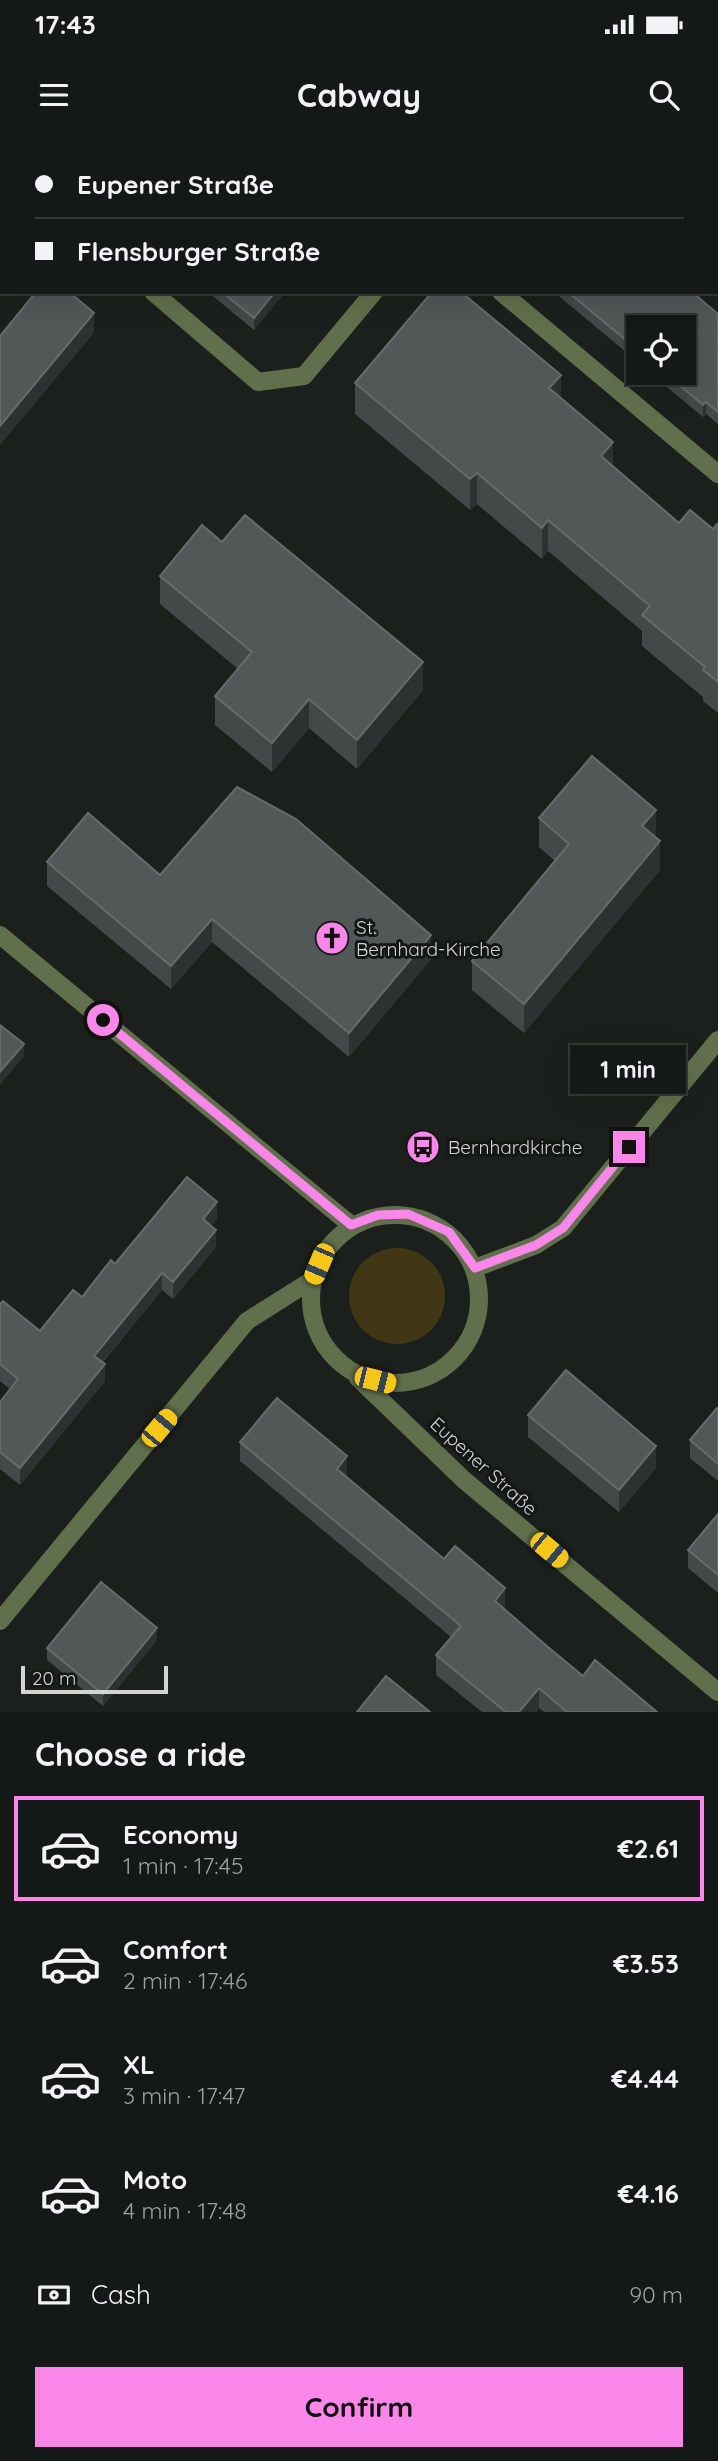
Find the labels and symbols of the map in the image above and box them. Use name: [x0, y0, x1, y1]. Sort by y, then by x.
place label: St. Bernhard-Kirche: [356, 915, 501, 961]
church icon: St. Bernhard-Kirche: [313, 919, 351, 957]
route start: [87, 1004, 119, 1036]
callout: 1 min: [571, 1046, 687, 1094]
bus stop icon: Bernhardkirche: [404, 1128, 442, 1166]
route end: [613, 1131, 645, 1163]
place label: Bernhardkirche: [448, 1135, 583, 1159]
car: [302, 1241, 337, 1287]
car: [353, 1365, 398, 1395]
car: [138, 1405, 181, 1451]
street label: Eupener Straße: [425, 1412, 543, 1520]
car: [527, 1528, 572, 1572]
scale bar: [21, 1663, 168, 1695]

